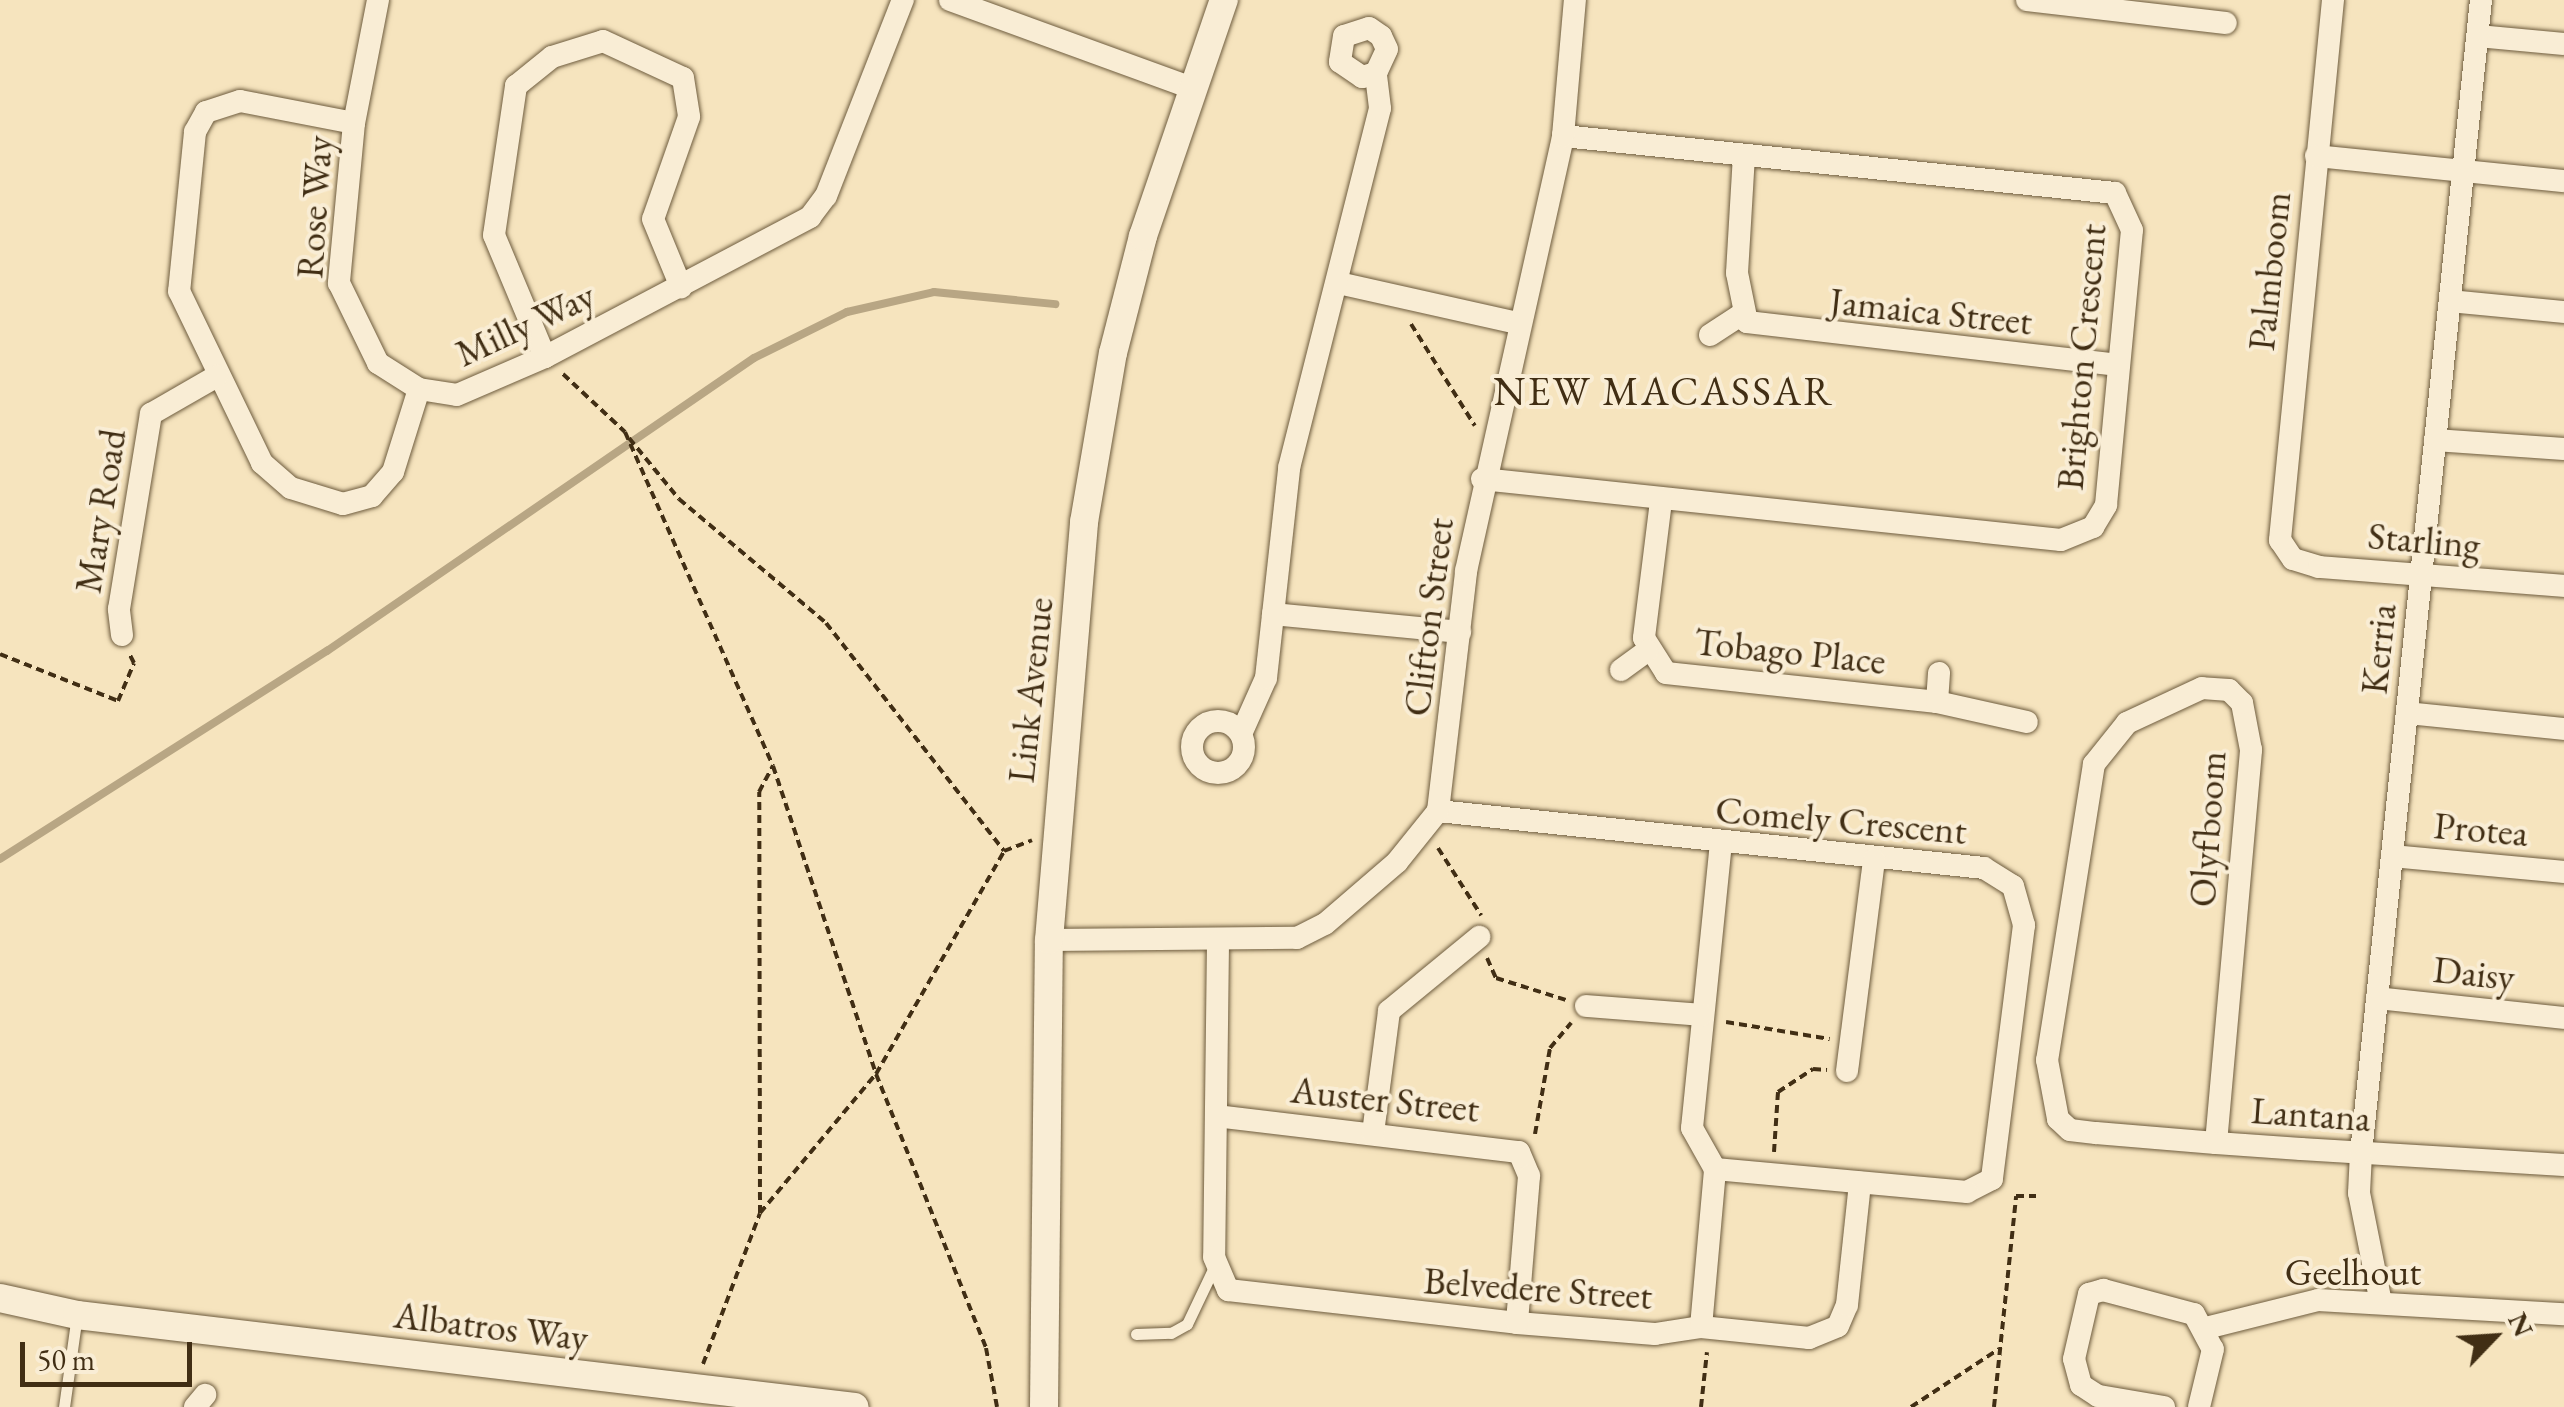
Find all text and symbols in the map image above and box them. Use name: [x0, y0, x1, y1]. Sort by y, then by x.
street label: Rose Way: [286, 134, 342, 280]
street label: Palmboom: [2238, 189, 2300, 353]
street label: Brighton Crescent: [2047, 222, 2115, 492]
street label: Milly Way: [448, 272, 602, 376]
street label: Jamaica Street: [1828, 278, 2034, 344]
district label: NEW MACASSAR: [1494, 367, 1834, 415]
street label: Mary Road: [65, 426, 135, 596]
street label: Starling: [2366, 512, 2482, 568]
street label: Clifton Street: [1393, 515, 1463, 719]
street label: Link Avenue: [998, 595, 1062, 785]
street label: Kerria: [2351, 602, 2405, 696]
street label: Tobago Place: [1692, 618, 1888, 684]
street label: Olyfboom: [2179, 749, 2235, 909]
street label: Comely Crescent: [1714, 786, 1968, 854]
street label: Protea: [2432, 802, 2530, 856]
street label: Daisy: [2431, 946, 2517, 1000]
street label: Auster Street: [1289, 1066, 1481, 1132]
street label: Lantana: [2250, 1087, 2372, 1141]
street label: Geelhout: [2285, 1249, 2421, 1295]
street label: Belvedere Street: [1422, 1257, 1654, 1319]
north arrow: [2444, 1287, 2544, 1387]
street label: Albatros Way: [391, 1291, 591, 1361]
text: N: [2500, 1306, 2542, 1342]
scale bar: [25, 1322, 198, 1384]
text: 50 m: [37, 1340, 95, 1379]

